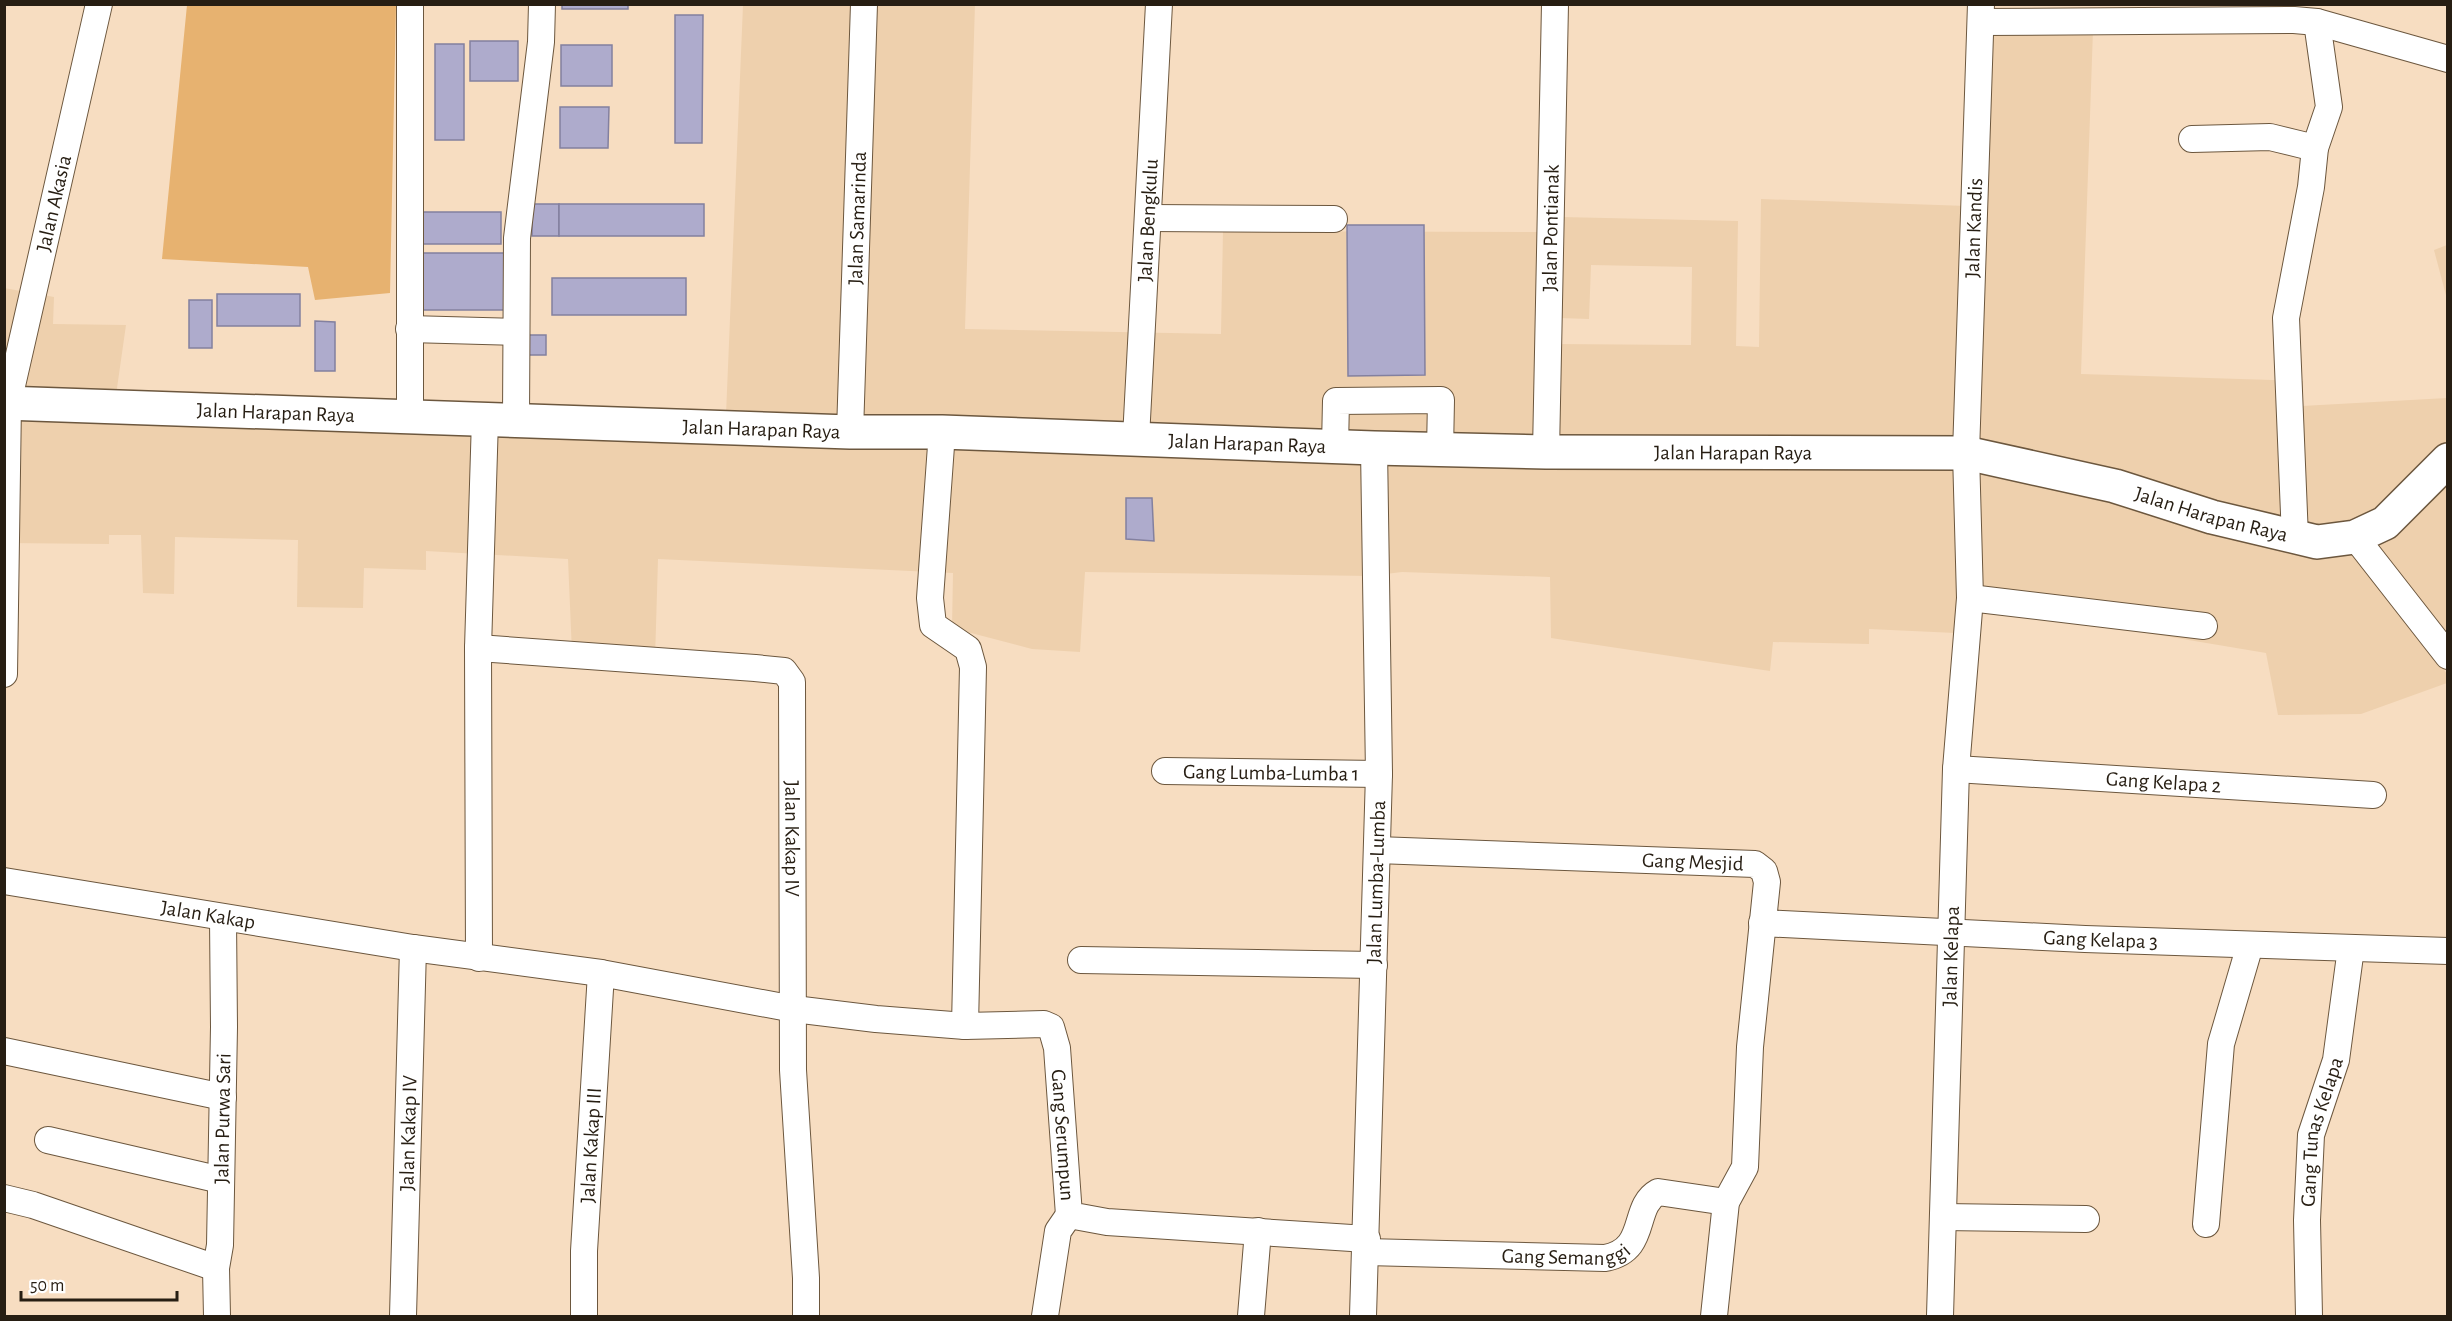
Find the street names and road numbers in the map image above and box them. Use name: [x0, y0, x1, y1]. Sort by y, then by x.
street label: Jalan Samarinda: [845, 151, 870, 285]
street label: Jalan Akasia: [33, 153, 75, 254]
street label: Jalan Bengkulu: [1134, 158, 1162, 282]
street label: Jalan Pontianak: [1539, 164, 1563, 292]
street label: Jalan Kandis: [1962, 178, 1986, 278]
street label: Jalan Harapan Raya: [196, 400, 355, 426]
street label: Jalan Harapan Raya: [682, 416, 841, 443]
street label: Jalan Harapan Raya: [1168, 430, 1327, 457]
street label: Jalan Harapan Raya: [1654, 442, 1813, 464]
street label: Jalan Harapan Raya: [2132, 483, 2290, 546]
street label: Gang Lumba-Lumba 1: [1183, 761, 1359, 785]
street label: Gang Kelapa 2: [2105, 768, 2222, 797]
street label: Jalan Kakap IV: [781, 781, 803, 897]
street label: Jalan Lumba-Lumba: [1363, 800, 1389, 964]
street label: Gang Mesjid: [1642, 850, 1744, 875]
street label: Jalan Kakap: [159, 897, 257, 933]
street label: Jalan Kelapa: [1939, 905, 1963, 1007]
street label: Gang Kelapa 3: [2043, 927, 2158, 952]
street label: Jalan Purwa Sari: [211, 1053, 235, 1184]
street label: Gang Tunas Kelapa: [2298, 1054, 2347, 1207]
street label: Gang Serumpun: [1048, 1069, 1078, 1201]
street label: Jalan Kakap IV: [396, 1075, 421, 1191]
street label: Jalan Kakap III: [577, 1087, 605, 1204]
street label: Gang Semanggi: [1502, 1240, 1635, 1269]

